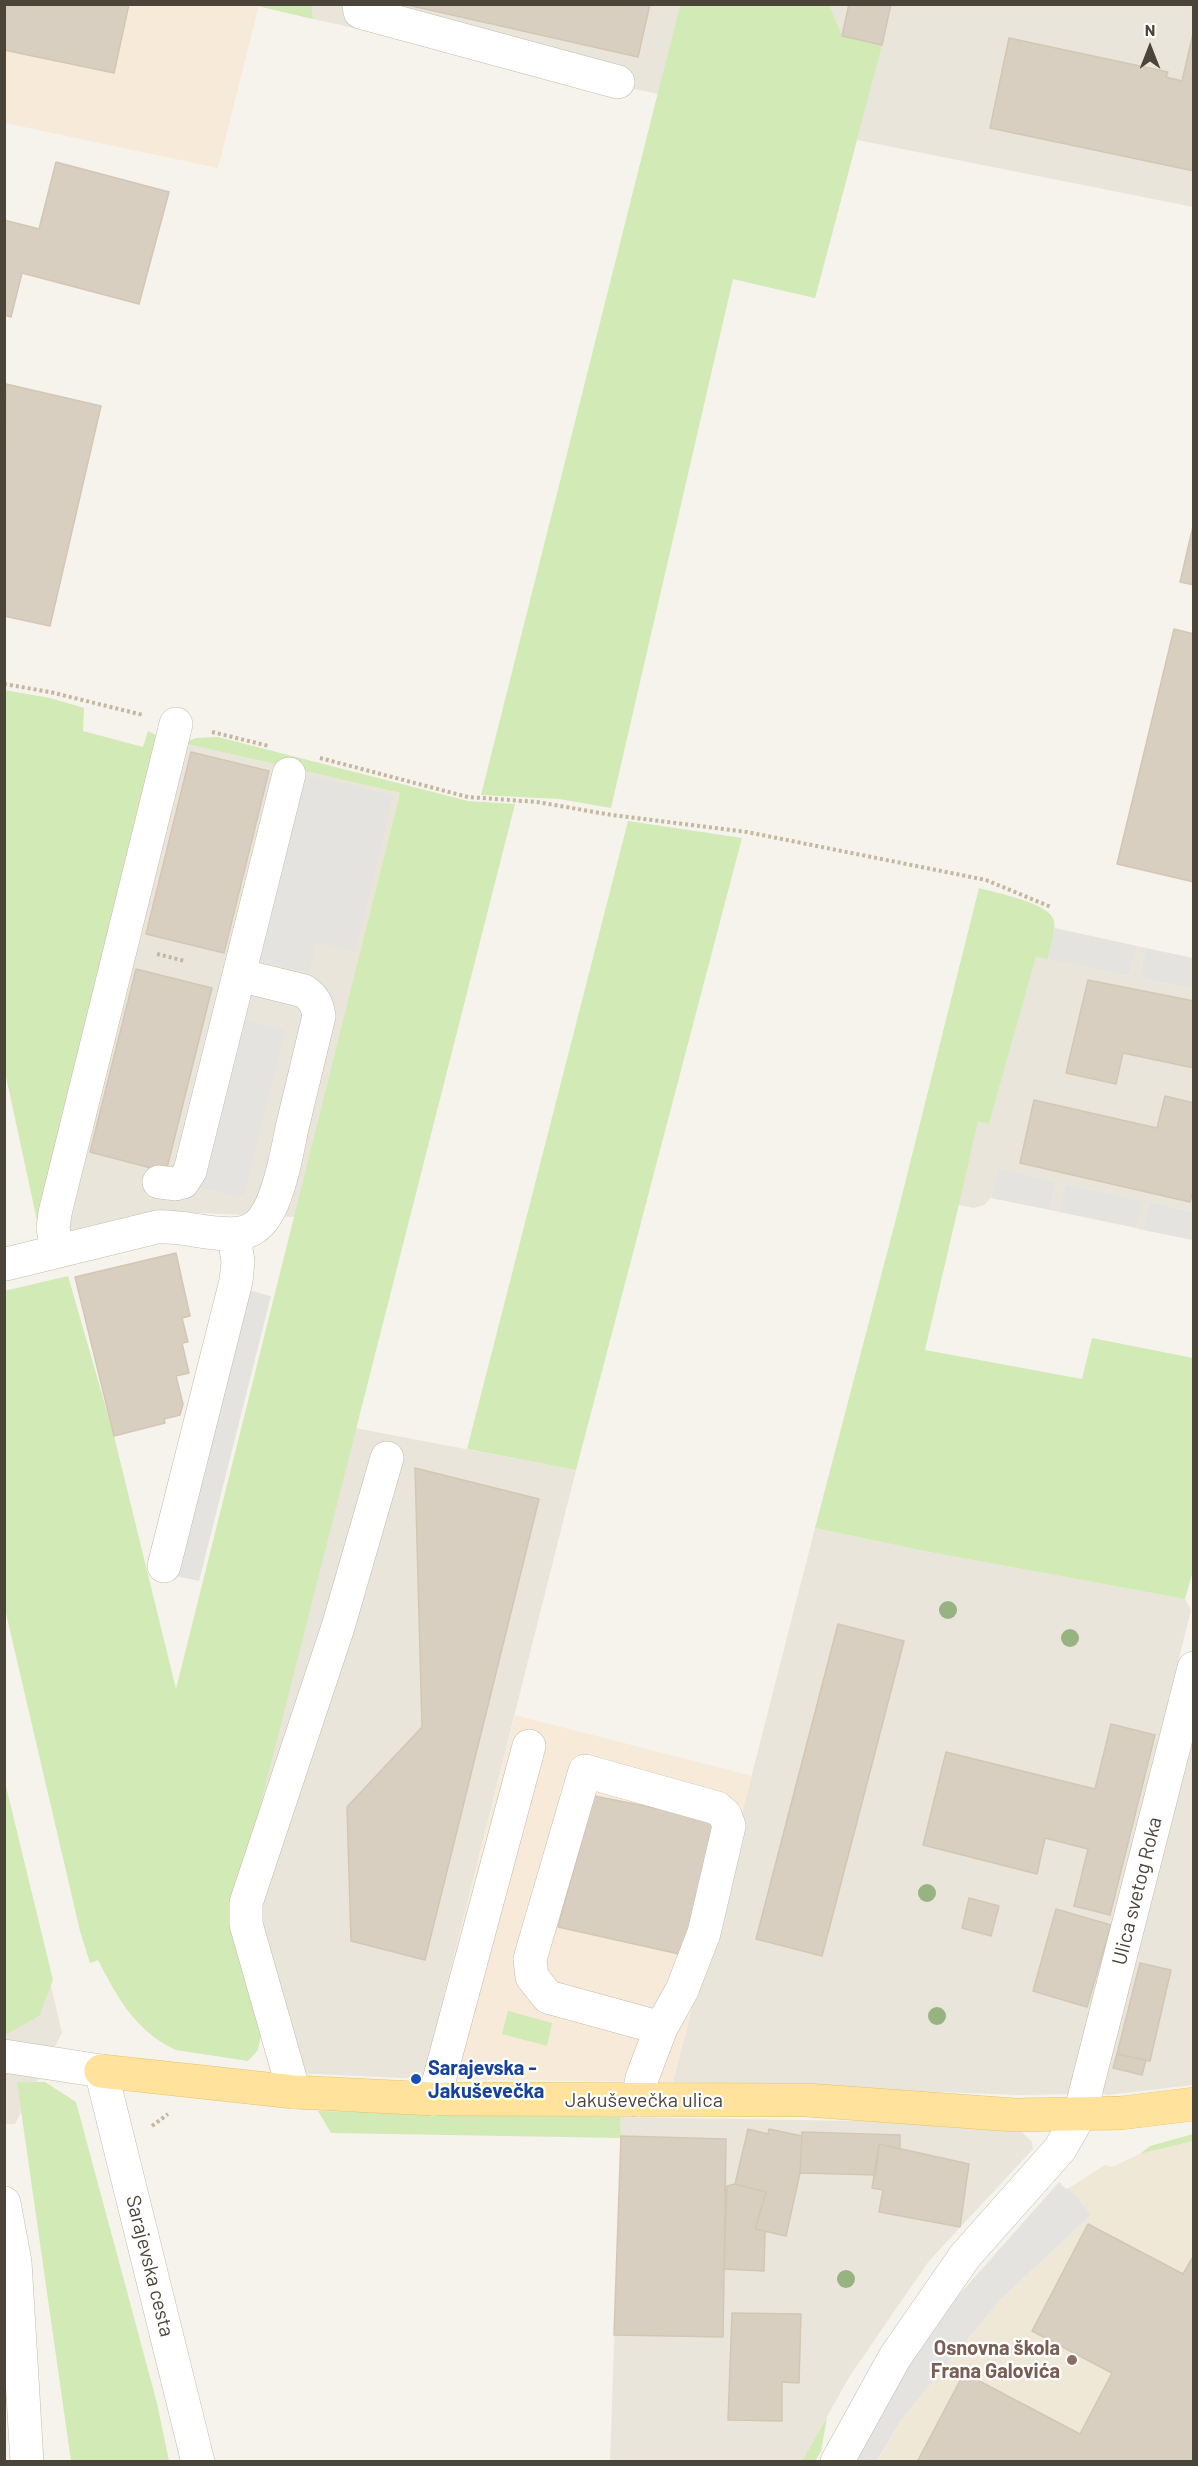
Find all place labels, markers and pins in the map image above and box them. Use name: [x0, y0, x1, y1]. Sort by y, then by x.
place label: Sarajevska - Jakuševečka: [428, 2056, 544, 2103]
marker: Sarajevska - Jakuševečka: [409, 2072, 423, 2086]
place label: Osnovna škola Frana Galovića: [931, 2336, 1060, 2383]
marker: Osnovna škola Frana Galovića: [1065, 2353, 1079, 2367]

